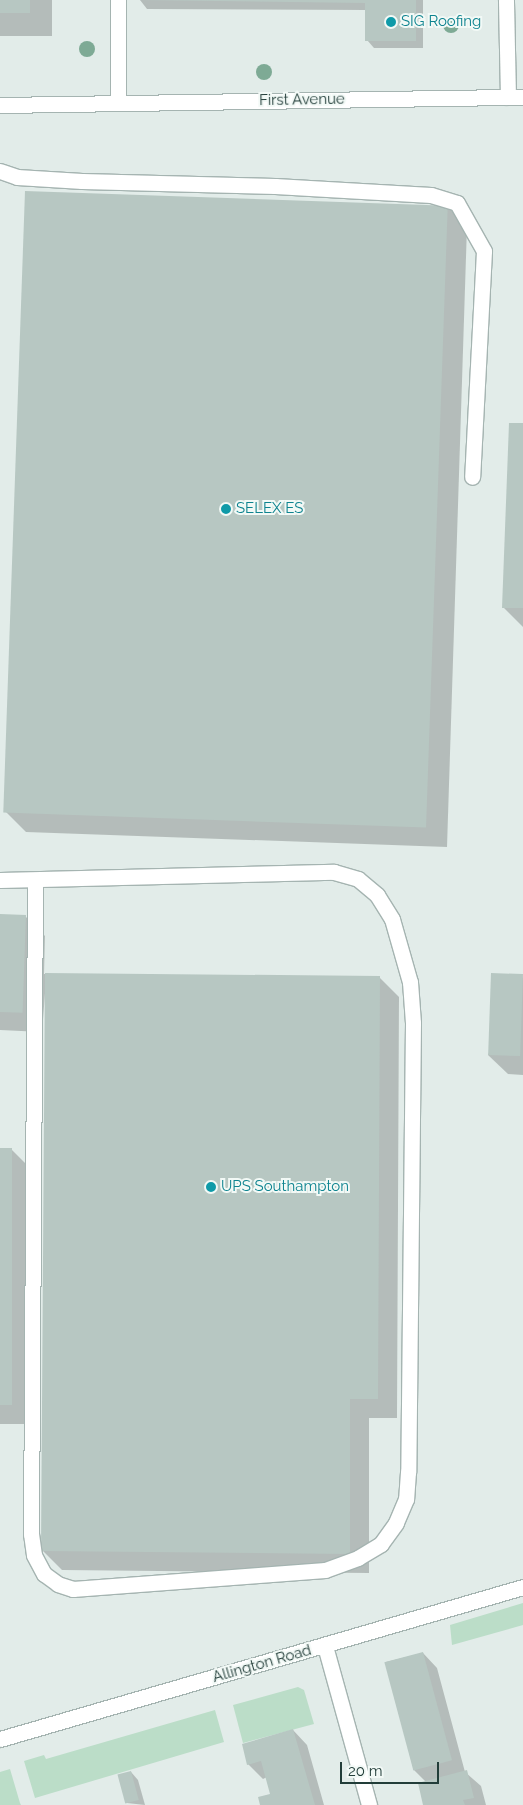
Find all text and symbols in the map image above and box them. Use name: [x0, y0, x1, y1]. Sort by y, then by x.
place label: SIG Roofing: [401, 13, 481, 31]
marker: SIG Roofing: [385, 16, 397, 28]
street label: First Avenue: [259, 90, 345, 110]
place label: SELEX ES: [236, 500, 304, 518]
marker: SELEX ES: [220, 503, 232, 515]
place label: UPS Southampton: [221, 1178, 349, 1196]
marker: UPS Southampton: [205, 1181, 217, 1193]
street label: Allington Road: [211, 1641, 313, 1687]
scale bar: [343, 1752, 442, 1784]
text: 20 m: [348, 1762, 383, 1780]

